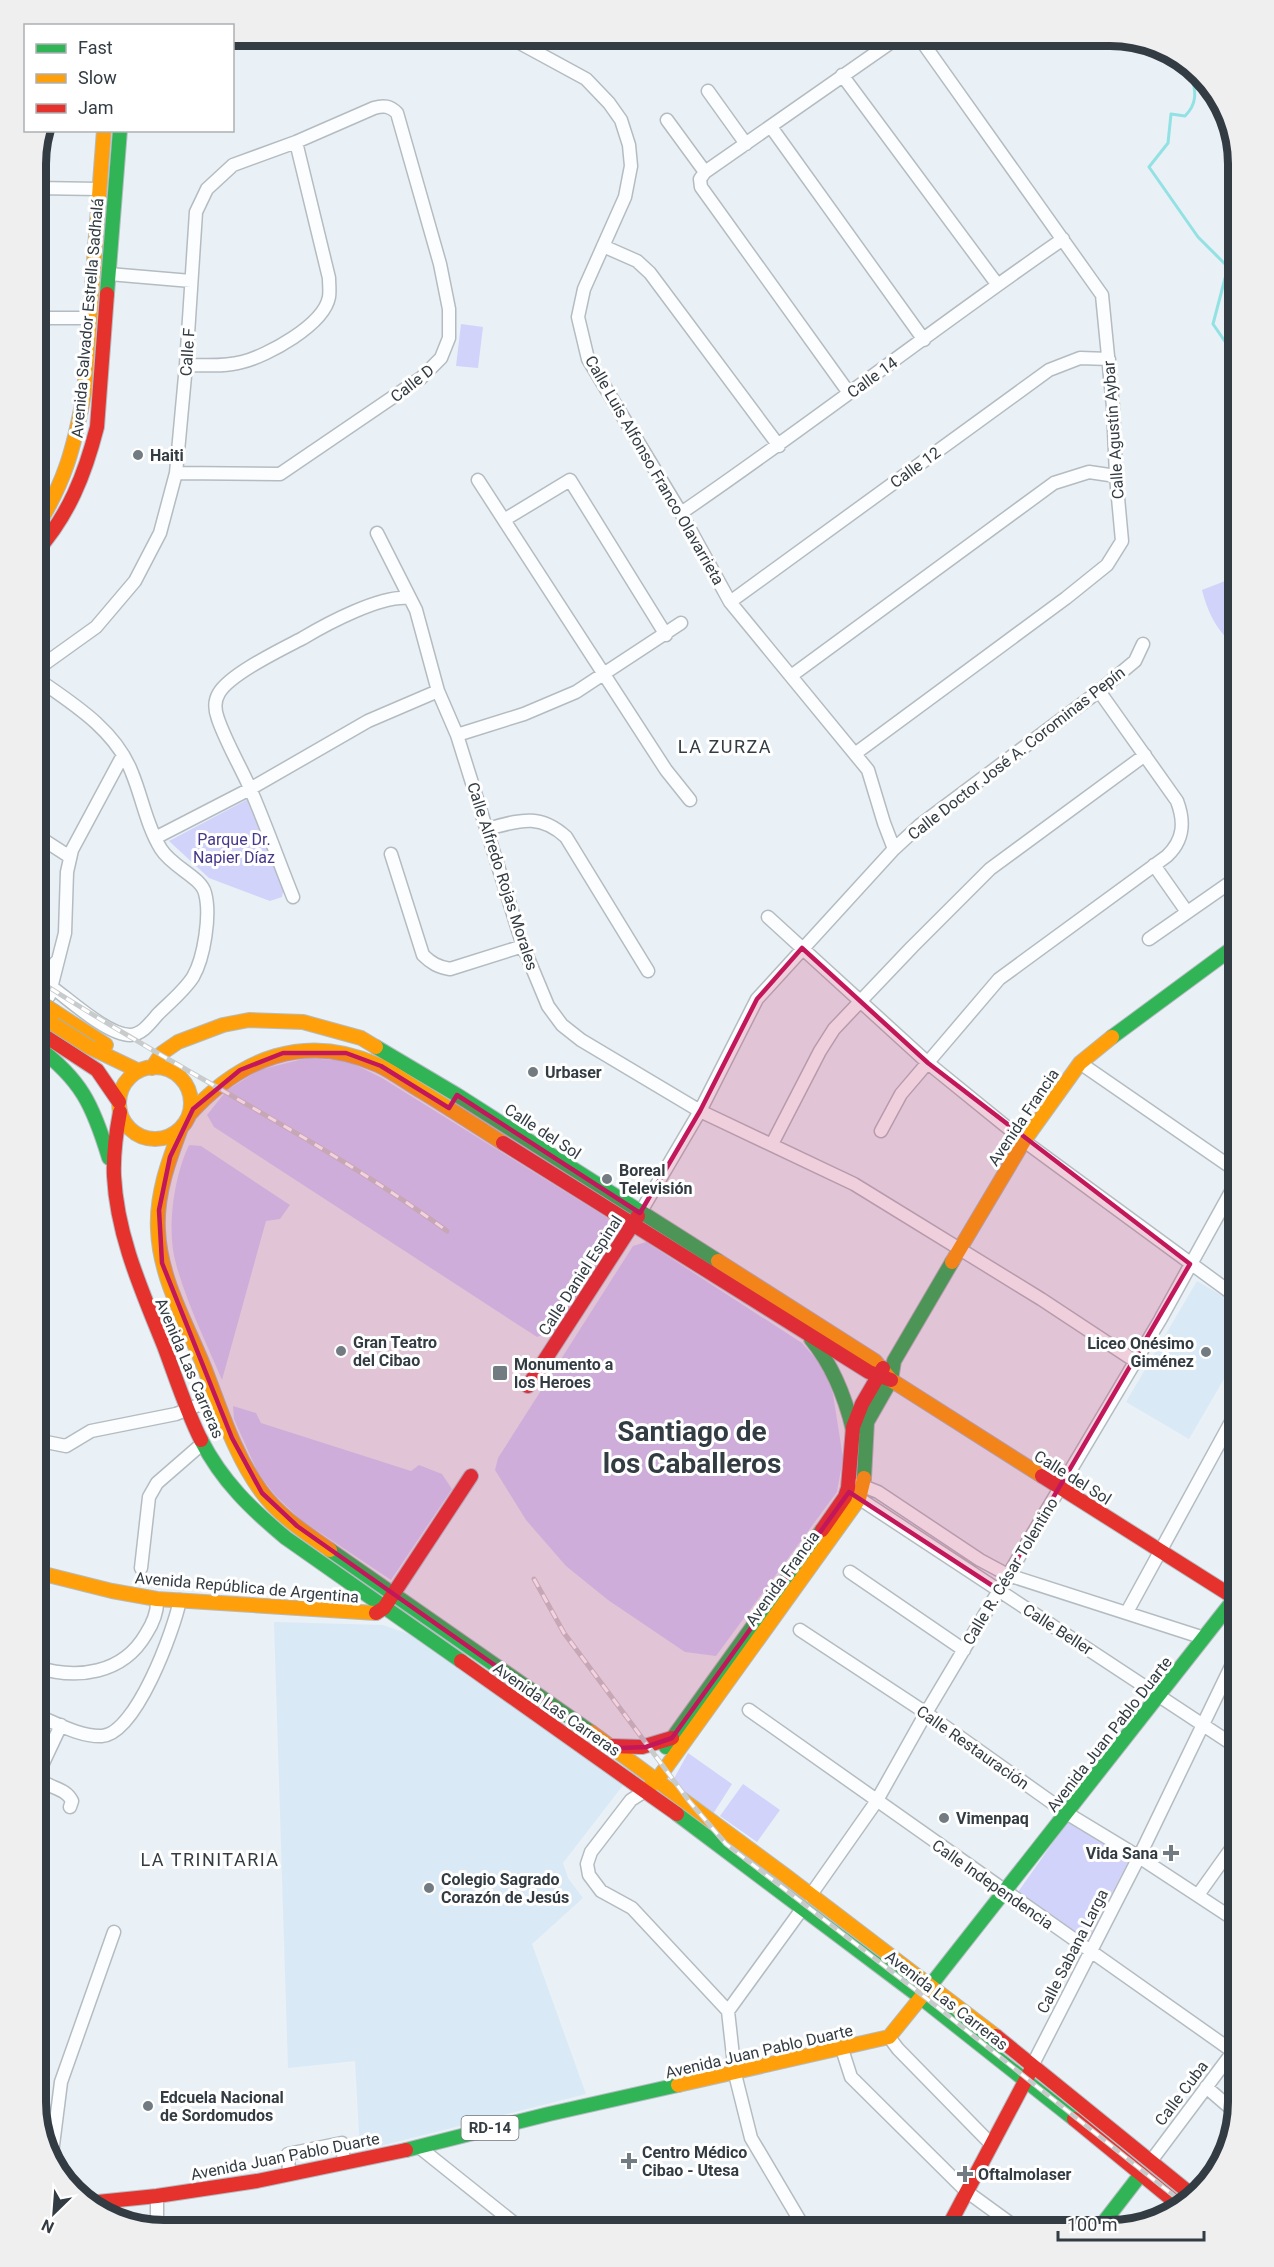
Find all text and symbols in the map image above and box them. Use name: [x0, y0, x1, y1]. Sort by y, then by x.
legend: [24, 24, 234, 132]
text: Fast: [78, 37, 113, 58]
text: Slow: [78, 67, 117, 88]
text: Jam: [78, 97, 114, 118]
street label: Avenida Salvador Estrella Sadhalá: [68, 197, 107, 439]
street label: Calle F: [176, 327, 199, 377]
street label: Calle Luis Alfonso Franco Olavarrieta: [581, 352, 728, 588]
street label: Calle 14: [844, 353, 901, 402]
street label: Calle Agustín Aybar: [1099, 360, 1128, 500]
street label: Calle D: [387, 361, 438, 406]
street label: Calle 12: [887, 443, 944, 492]
place label: Haiti: [150, 446, 184, 465]
marker: Haiti: [131, 448, 145, 462]
street label: Calle Doctor José A. Corominas Pepín: [904, 663, 1129, 844]
district label: LA ZURZA: [678, 736, 772, 757]
street label: Calle Alfredo Rojas Morales: [463, 780, 542, 972]
park label: Parque Dr. Napier Díaz: [193, 830, 275, 867]
place label: Urbaser: [545, 1063, 602, 1082]
marker: Urbaser: [526, 1065, 540, 1079]
street label: Avenida Francia: [984, 1065, 1063, 1169]
street label: Calle del Sol: [501, 1100, 584, 1163]
place label: Boreal Televisión: [619, 1161, 692, 1198]
marker: Boreal Televisión: [600, 1172, 614, 1186]
street label: Calle Daniel Espinal: [535, 1212, 626, 1339]
street label: Avenida Las Carreras: [151, 1295, 228, 1441]
place label: Gran Teatro del Cibao: [353, 1333, 437, 1370]
place label: Liceo Onésimo Giménez: [1087, 1334, 1194, 1371]
marker: Gran Teatro del Cibao: [334, 1344, 348, 1358]
marker: Liceo Onésimo Giménez: [1199, 1345, 1213, 1359]
place label: Monumento a los Heroes: [514, 1355, 614, 1392]
marker: Monumento a los Heroes: [491, 1364, 509, 1382]
district label: Santiago de los Caballeros: [603, 1415, 781, 1480]
street label: Calle del Sol: [1031, 1446, 1115, 1509]
street label: Calle R. César Tolentino: [959, 1494, 1062, 1648]
street label: Avenida Francia: [742, 1527, 823, 1630]
street label: Avenida República de Argentina: [134, 1568, 360, 1607]
street label: Calle Beller: [1019, 1600, 1097, 1659]
street label: Avenida Juan Pablo Duarte: [1043, 1653, 1176, 1816]
street label: Avenida Las Carreras: [490, 1658, 624, 1760]
street label: Calle Restauración: [913, 1702, 1033, 1793]
place label: Vimenpaq: [956, 1809, 1029, 1828]
marker: Vimenpaq: [937, 1811, 951, 1825]
street label: Calle Independencia: [928, 1835, 1057, 1933]
place label: Vida Sana: [1086, 1844, 1158, 1863]
marker: Vida Sana: [1162, 1844, 1180, 1862]
district label: LA TRINITARIA: [140, 1849, 280, 1870]
place label: Colegio Sagrado Corazón de Jesús: [441, 1870, 569, 1907]
marker: Colegio Sagrado Corazón de Jesús: [422, 1881, 436, 1895]
street label: Calle Sabana Larga: [1033, 1886, 1112, 2017]
street label: Avenida Las Carreras: [882, 1947, 1012, 2054]
street label: Avenida Juan Pablo Duarte: [663, 2021, 855, 2082]
street label: Calle Cuba: [1151, 2057, 1212, 2129]
place label: Edcuela Nacional de Sordomudos: [160, 2088, 284, 2125]
marker: Edcuela Nacional de Sordomudos: [141, 2099, 155, 2113]
road number: RD-14: [462, 2116, 518, 2140]
street label: Avenida Juan Pablo Duarte: [189, 2129, 381, 2184]
place label: Centro Médico Cibao - Utesa: [642, 2143, 747, 2180]
marker: Centro Médico Cibao - Utesa: [620, 2152, 638, 2170]
marker: Oftalmolaser: [956, 2165, 974, 2183]
place label: Oftalmolaser: [978, 2165, 1072, 2184]
north arrow: [24, 2183, 84, 2243]
scale bar: [1058, 2204, 1204, 2242]
text: 100 m: [1067, 2214, 1118, 2235]
text: N: [39, 2215, 57, 2237]

